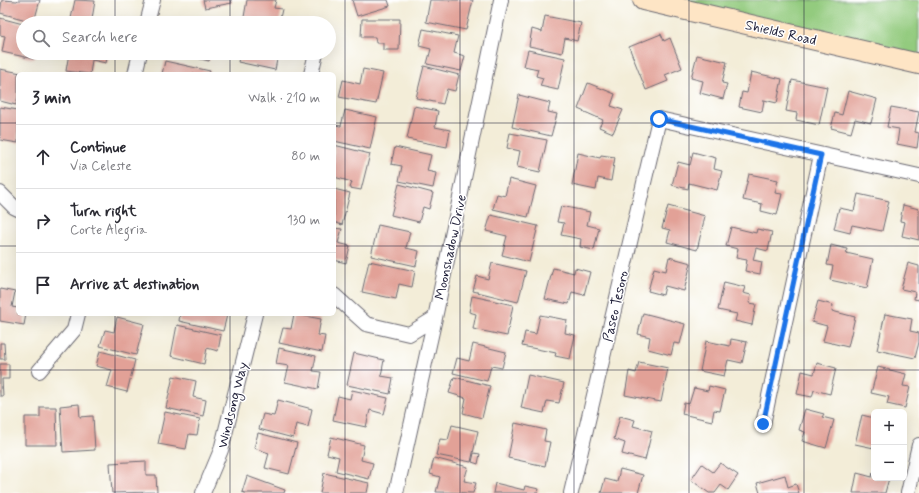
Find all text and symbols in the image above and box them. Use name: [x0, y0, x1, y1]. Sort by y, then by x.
search box: [16, 16, 336, 60]
street label: Shields Road: [743, 16, 818, 50]
icon: search: [30, 27, 52, 49]
text: Search here: [62, 28, 138, 48]
text: 3 min: [32, 87, 71, 109]
text: Walk · 210 m: [248, 90, 320, 107]
route start: [650, 110, 668, 128]
text: Continue: [70, 138, 126, 158]
icon: ahead: [32, 146, 54, 168]
text: 80 m: [291, 148, 320, 165]
text: Via Celeste: [70, 158, 132, 175]
street label: Moonshadow Drive: [431, 193, 471, 302]
text: Turn right: [70, 202, 137, 222]
icon: right: [32, 210, 54, 232]
text: 130 m: [287, 212, 320, 229]
text: Corte Alegria: [70, 222, 147, 239]
street label: Paseo Tesoro: [599, 269, 633, 344]
icon: arrive: [32, 274, 54, 296]
text: Arrive at destination: [70, 275, 199, 295]
street label: Windsong Way: [214, 360, 253, 451]
map controls: [871, 409, 907, 481]
button: +: [871, 409, 907, 445]
route end: [754, 415, 772, 433]
button: −: [871, 445, 907, 481]

